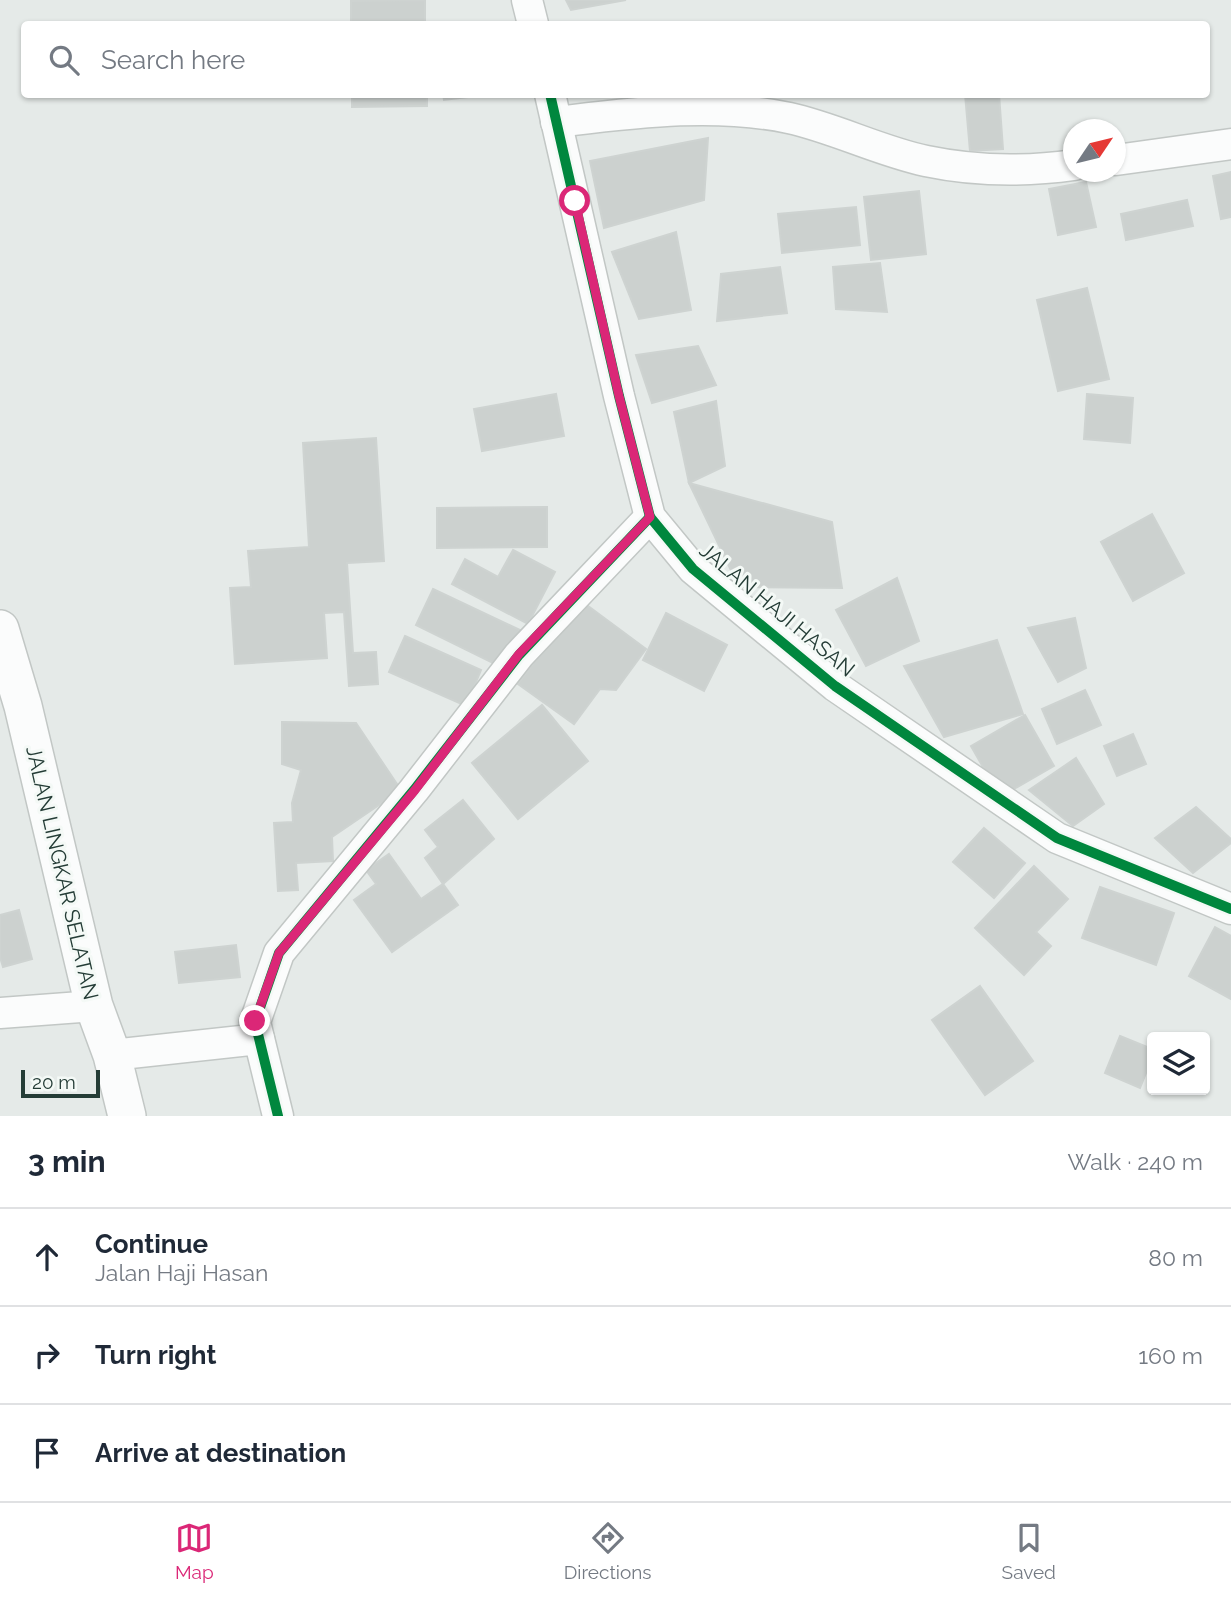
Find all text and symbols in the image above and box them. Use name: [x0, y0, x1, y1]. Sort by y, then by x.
search box: [21, 21, 1210, 98]
icon: search: [45, 41, 83, 79]
text: Search here: [101, 45, 245, 75]
north arrow: [1063, 119, 1126, 182]
route start: [559, 185, 590, 216]
street label: JALAN HAJI HASAN: [695, 537, 860, 682]
street label: JALAN LINGKAR SELATAN: [21, 744, 104, 1002]
route end: [239, 1005, 270, 1036]
map controls: [1147, 1032, 1210, 1095]
button: layers: [1147, 1032, 1210, 1095]
scale bar: [21, 1067, 100, 1099]
text: 20 m: [32, 1071, 76, 1093]
text: 3 min: [28, 1144, 106, 1179]
text: Walk · 240 m: [1067, 1148, 1203, 1175]
text: Continue: [95, 1229, 208, 1259]
icon: ahead: [28, 1238, 66, 1276]
text: 80 m: [1148, 1244, 1203, 1271]
text: Jalan Haji Hasan: [95, 1259, 268, 1286]
icon: right: [28, 1336, 66, 1374]
text: Turn right: [95, 1340, 216, 1370]
text: 160 m: [1138, 1342, 1203, 1369]
icon: arrive: [28, 1434, 66, 1472]
text: Arrive at destination: [95, 1438, 346, 1468]
tab: Map: [175, 1519, 214, 1583]
tab: Directions: [564, 1519, 652, 1583]
tab: Saved: [1002, 1519, 1056, 1583]

